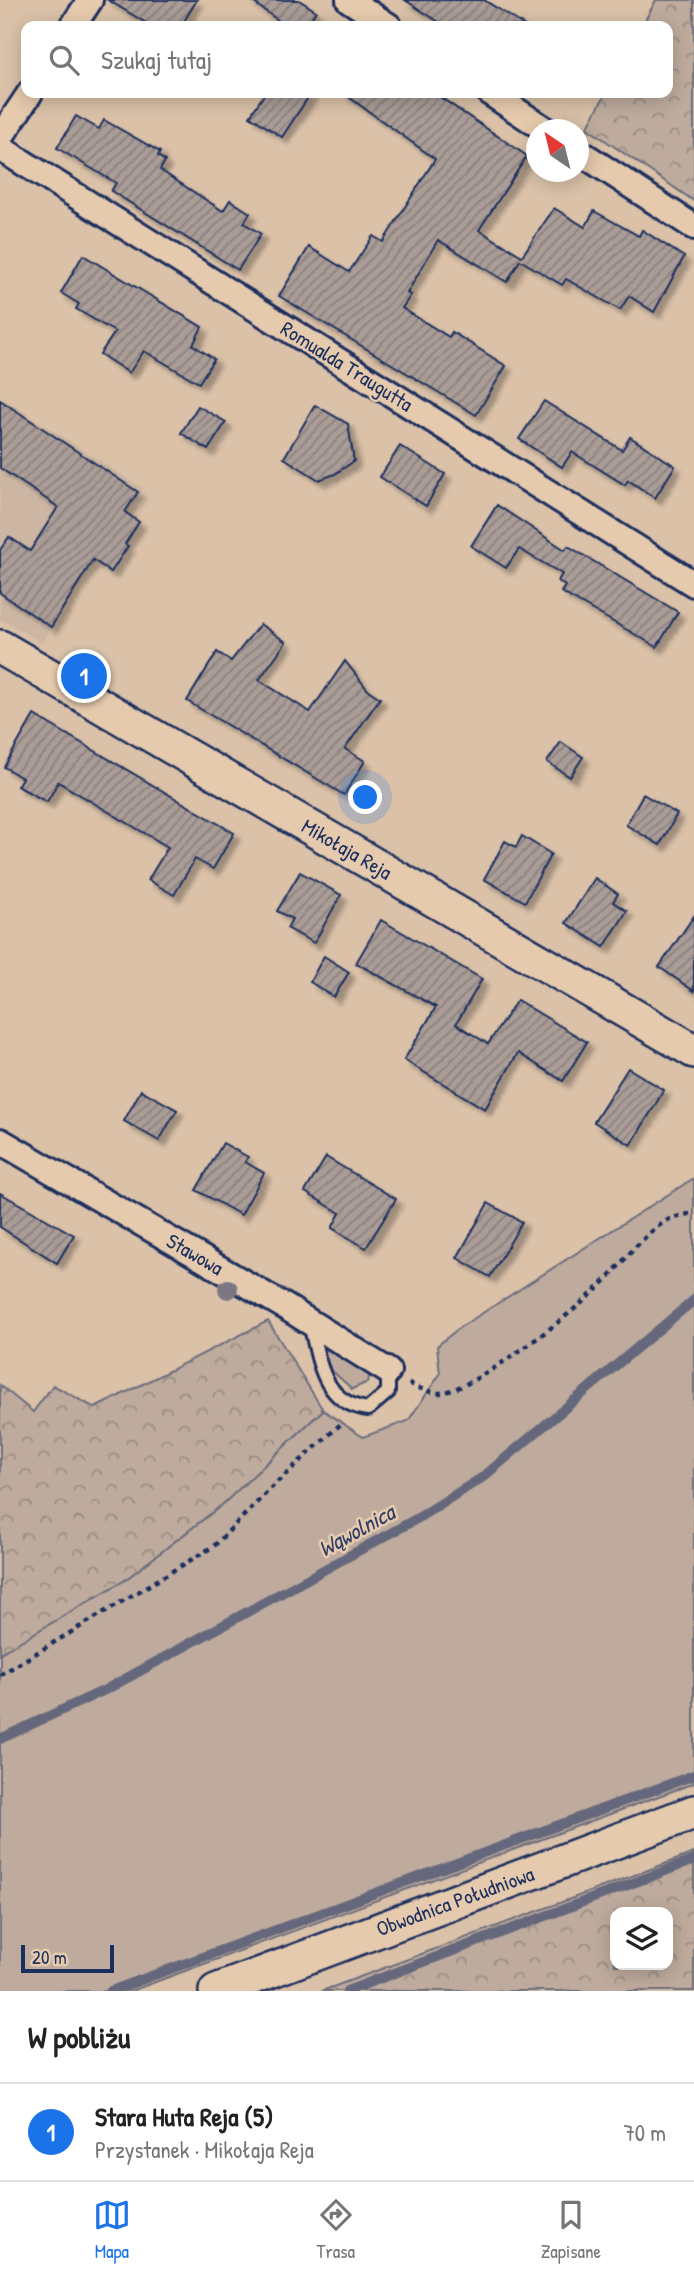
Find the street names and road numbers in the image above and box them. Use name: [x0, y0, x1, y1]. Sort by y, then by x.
street label: Romualda Traugutta: [275, 314, 419, 418]
street label: Mikołaja Reja: [297, 812, 397, 886]
street label: Stawowa: [161, 1226, 229, 1282]
street label: Obwodnica Południowa: [372, 1859, 538, 1943]

